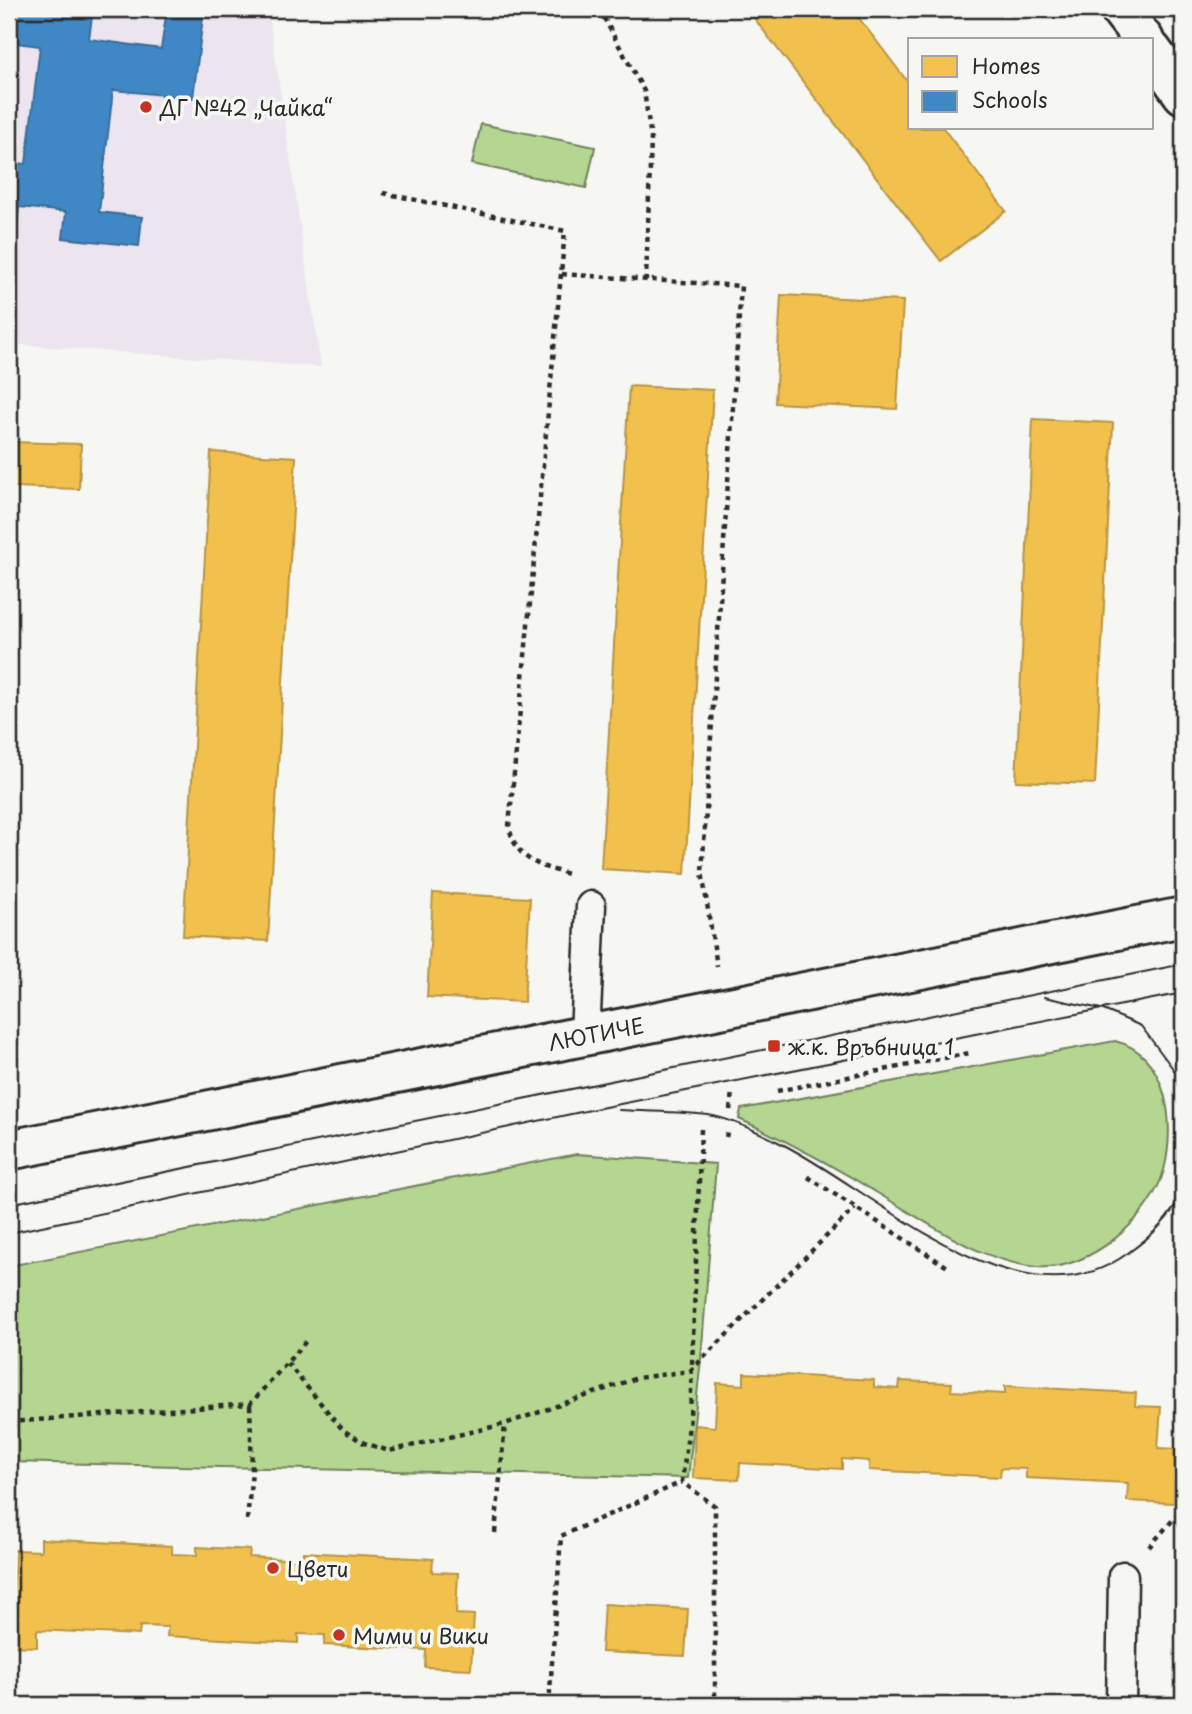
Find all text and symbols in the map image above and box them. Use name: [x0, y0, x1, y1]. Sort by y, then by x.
legend: [908, 38, 1154, 130]
text: Homes: [972, 49, 1040, 81]
text: Schools: [972, 83, 1048, 115]
place label: ДГ №42 „Чайка“: [159, 91, 333, 123]
marker: ДГ №42 „Чайка“: [138, 99, 154, 115]
street label: ЛЮТИЧЕ: [546, 1008, 646, 1058]
place label: ж.к. Връбница 1: [788, 1030, 954, 1062]
marker: ж.к. Връбница 1: [766, 1038, 782, 1054]
place label: Цвети: [287, 1552, 349, 1584]
marker: Цвети: [265, 1560, 281, 1576]
place label: Мими и Вики: [353, 1619, 489, 1651]
marker: Мими и Вики: [331, 1627, 347, 1643]

